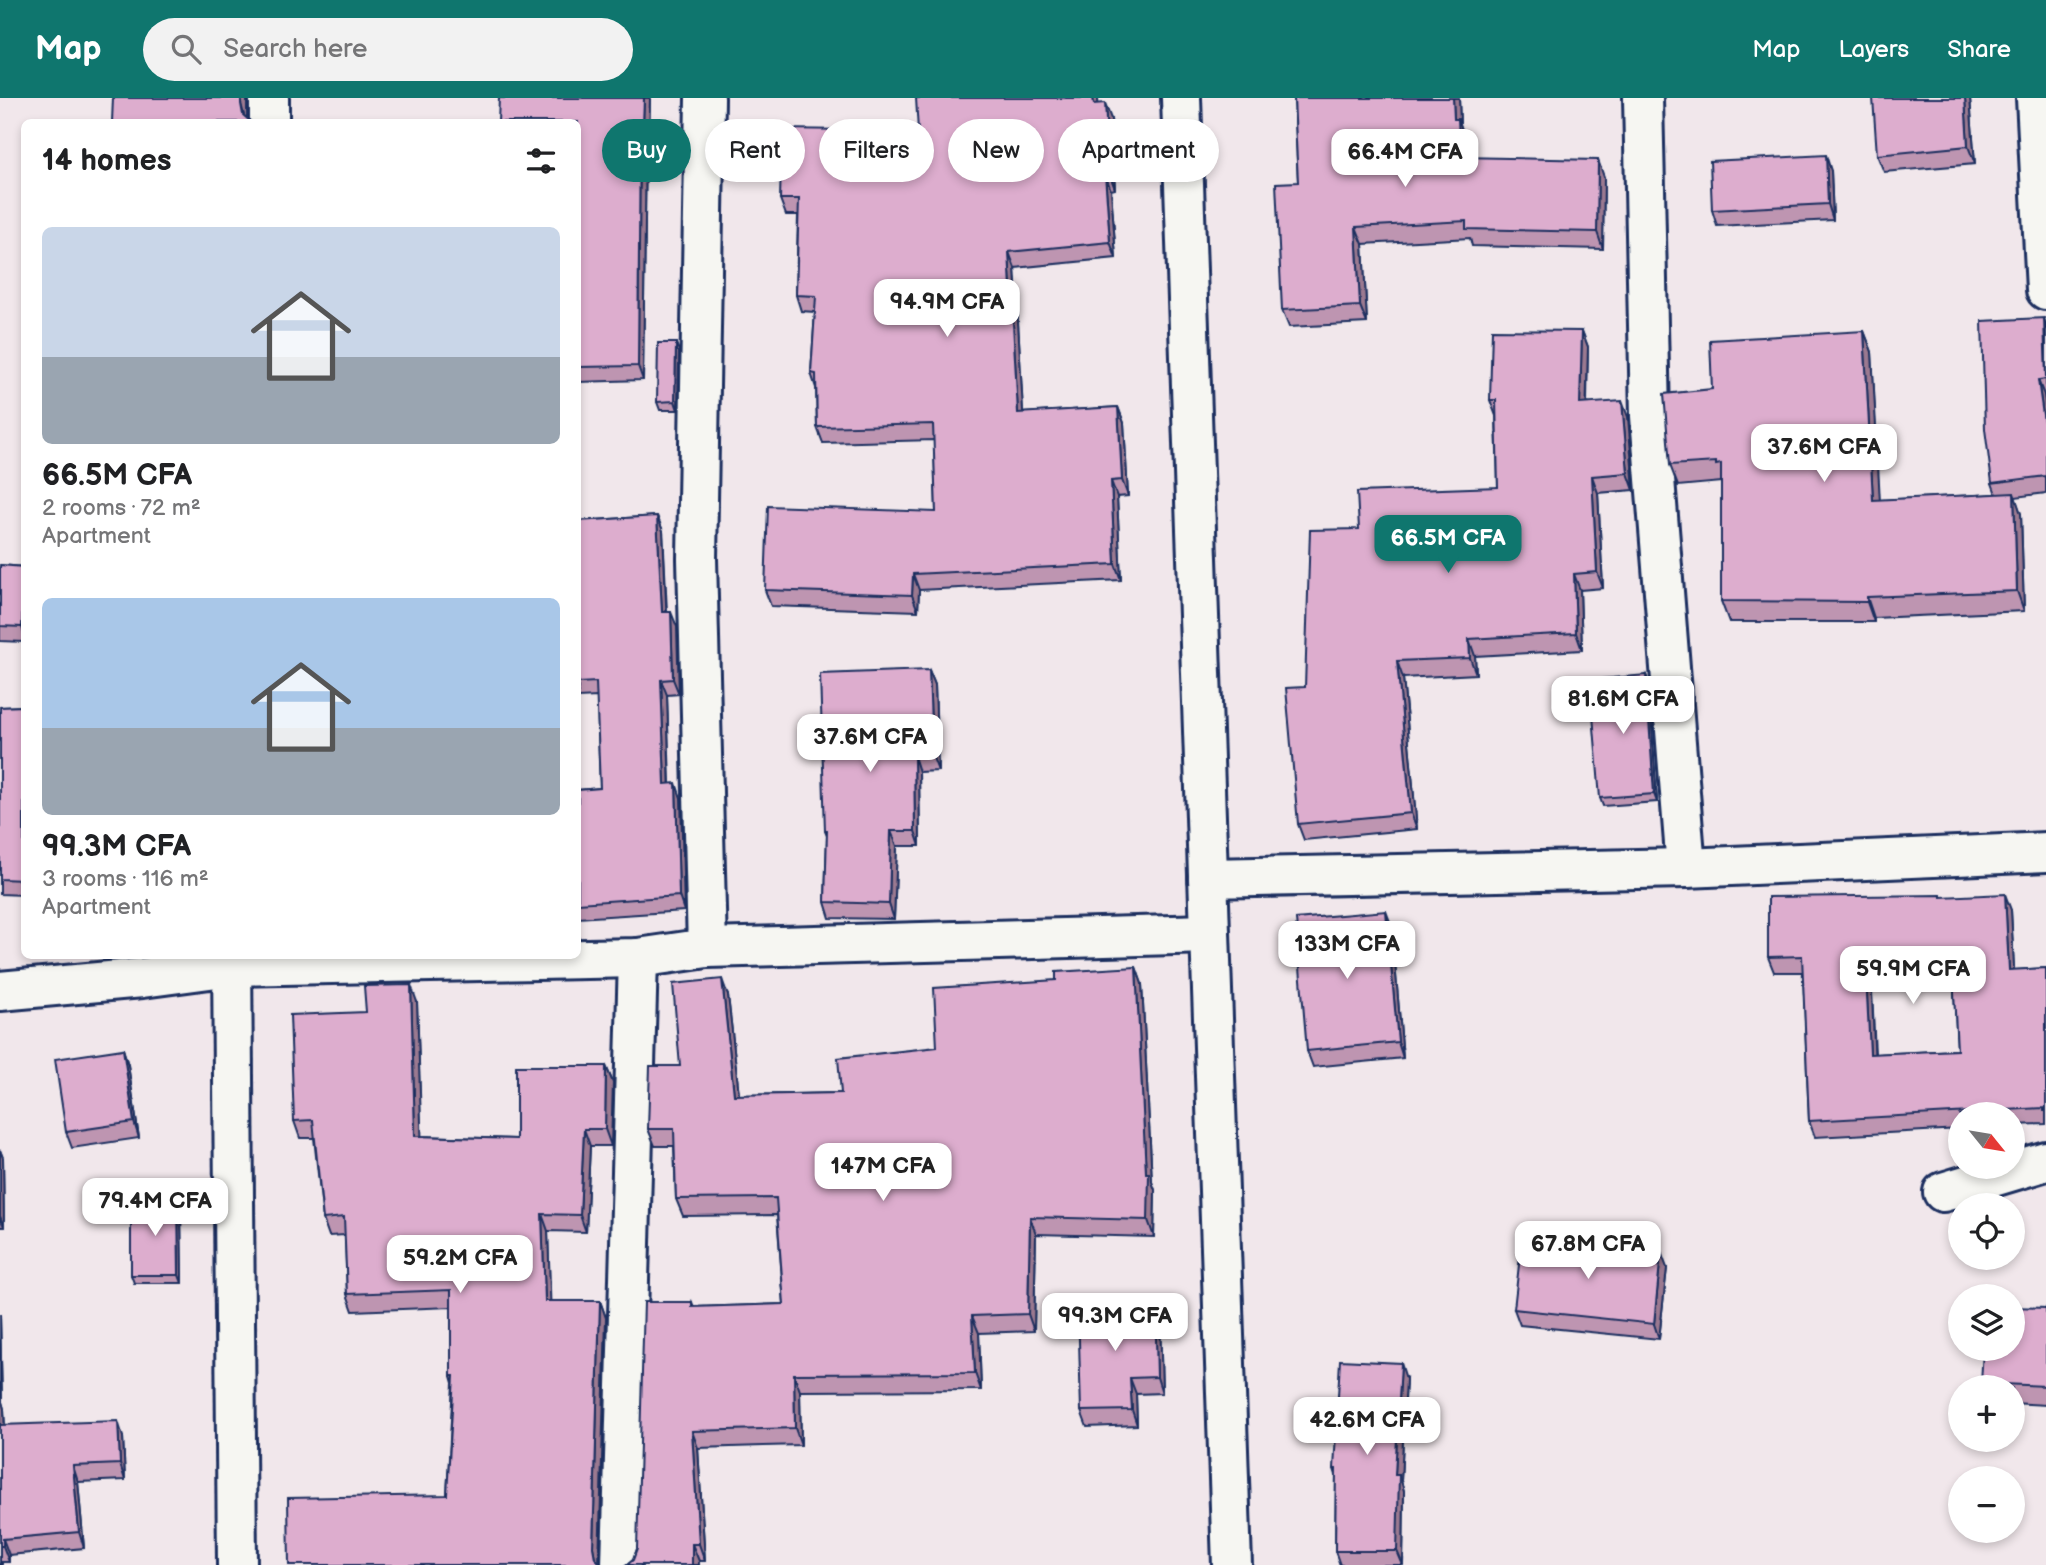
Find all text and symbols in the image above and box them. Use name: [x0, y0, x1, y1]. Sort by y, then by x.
search box: [143, 18, 633, 81]
text: Map: [35, 29, 101, 69]
icon: search: [167, 30, 205, 68]
text: Search here: [223, 34, 367, 65]
text: Map: [1752, 35, 1800, 64]
text: Layers: [1838, 35, 1909, 64]
text: Share: [1947, 35, 2011, 64]
chip: Buy: [602, 119, 691, 182]
chip: Rent: [705, 119, 805, 182]
chip: Filters: [819, 119, 934, 182]
chip: New: [948, 119, 1044, 182]
chip: Apartment: [1058, 119, 1219, 182]
pin: 66.4M CFA: [1325, 130, 1485, 189]
text: 66.4M CFA: [1347, 138, 1463, 166]
icon: filters: [522, 142, 560, 180]
text: 14 homes: [42, 143, 171, 179]
icon: home: [238, 273, 364, 399]
pin: 94.9M CFA: [867, 280, 1027, 339]
text: 94.9M CFA: [890, 288, 1004, 316]
pin: 37.6M CFA: [1744, 424, 1904, 484]
text: 37.6M CFA: [1767, 433, 1881, 461]
text: 66.5M CFA: [42, 458, 192, 494]
text: 2 rooms · 72 m²: [42, 494, 201, 522]
pin: 66.5M CFA: [1368, 516, 1528, 575]
text: Apartment: [42, 522, 151, 550]
text: 66.5M CFA: [1390, 524, 1506, 552]
icon: home: [238, 644, 364, 770]
pin: 81.6M CFA: [1543, 676, 1703, 736]
text: 81.6M CFA: [1567, 685, 1679, 713]
pin: 37.6M CFA: [790, 714, 950, 774]
text: 37.6M CFA: [813, 723, 927, 751]
text: 99.3M CFA: [42, 829, 191, 865]
text: 3 rooms · 116 m²: [42, 865, 209, 893]
text: Apartment: [42, 893, 151, 921]
pin: 133M CFA: [1275, 922, 1419, 981]
text: 133M CFA: [1294, 930, 1400, 958]
pin: 59.9M CFA: [1833, 946, 1993, 1006]
text: 59.9M CFA: [1856, 955, 1970, 983]
north arrow: [1948, 1102, 2025, 1180]
map controls: [1948, 1102, 2025, 1543]
pin: 147M CFA: [811, 1144, 955, 1203]
text: 147M CFA: [831, 1152, 935, 1180]
pin: 79.4M CFA: [75, 1178, 235, 1238]
text: 79.4M CFA: [98, 1187, 212, 1215]
button: locate: [1948, 1193, 2025, 1270]
pin: 67.8M CFA: [1508, 1222, 1668, 1281]
text: 67.8M CFA: [1531, 1230, 1645, 1258]
pin: 59.2M CFA: [380, 1236, 540, 1295]
text: 59.2M CFA: [403, 1244, 517, 1272]
button: layers: [1948, 1284, 2025, 1361]
pin: 99.3M CFA: [1035, 1294, 1195, 1353]
text: 99.3M CFA: [1058, 1302, 1172, 1330]
button: +: [1948, 1375, 2025, 1452]
pin: 42.6M CFA: [1287, 1398, 1447, 1457]
text: 42.6M CFA: [1309, 1406, 1425, 1434]
button: −: [1948, 1466, 2025, 1543]

